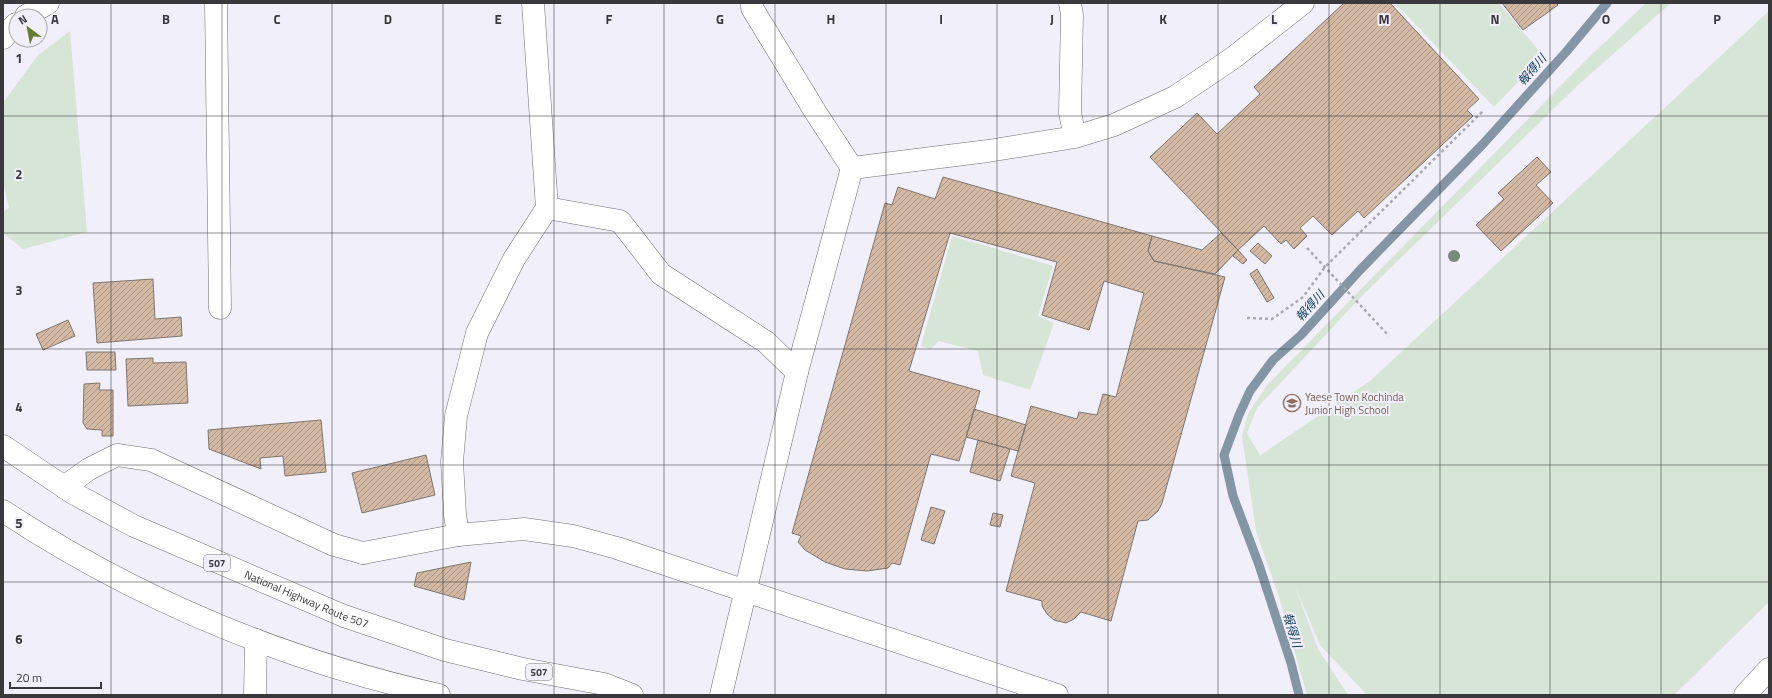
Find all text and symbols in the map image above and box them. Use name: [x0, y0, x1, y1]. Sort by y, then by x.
north arrow: [8, 8, 48, 48]
text: A: [51, 9, 59, 29]
text: B: [162, 9, 170, 29]
text: C: [273, 9, 281, 29]
text: D: [384, 9, 392, 29]
text: E: [494, 9, 502, 29]
text: F: [606, 9, 613, 29]
text: G: [716, 9, 724, 29]
text: H: [827, 9, 835, 29]
text: I: [939, 9, 943, 29]
text: J: [1050, 9, 1054, 29]
text: K: [1159, 9, 1167, 29]
text: L: [1271, 9, 1277, 29]
text: M: [1378, 9, 1390, 29]
text: N: [1490, 9, 1500, 29]
text: O: [1602, 9, 1610, 29]
text: P: [1713, 9, 1721, 29]
text: N: [15, 11, 30, 28]
text: 1: [15, 48, 23, 68]
water label: 報得川: [1513, 48, 1552, 89]
text: 2: [15, 164, 23, 184]
text: 3: [15, 280, 23, 300]
water label: 報得川: [1291, 284, 1330, 325]
place label: Yaese Town Kochinda Junior High School: [1305, 389, 1404, 418]
school or university icon: Yaese Town Kochinda Junior High School: [1282, 393, 1302, 413]
text: 4: [15, 397, 23, 417]
text: 5: [15, 513, 23, 533]
road number: 507: [204, 555, 230, 571]
street label: National Highway Route 507: [242, 566, 371, 632]
water label: 報得川: [1278, 610, 1307, 652]
text: 6: [15, 629, 23, 649]
scale bar: [10, 664, 101, 690]
road number: 507: [526, 664, 552, 680]
text: 20 m: [16, 668, 42, 687]

